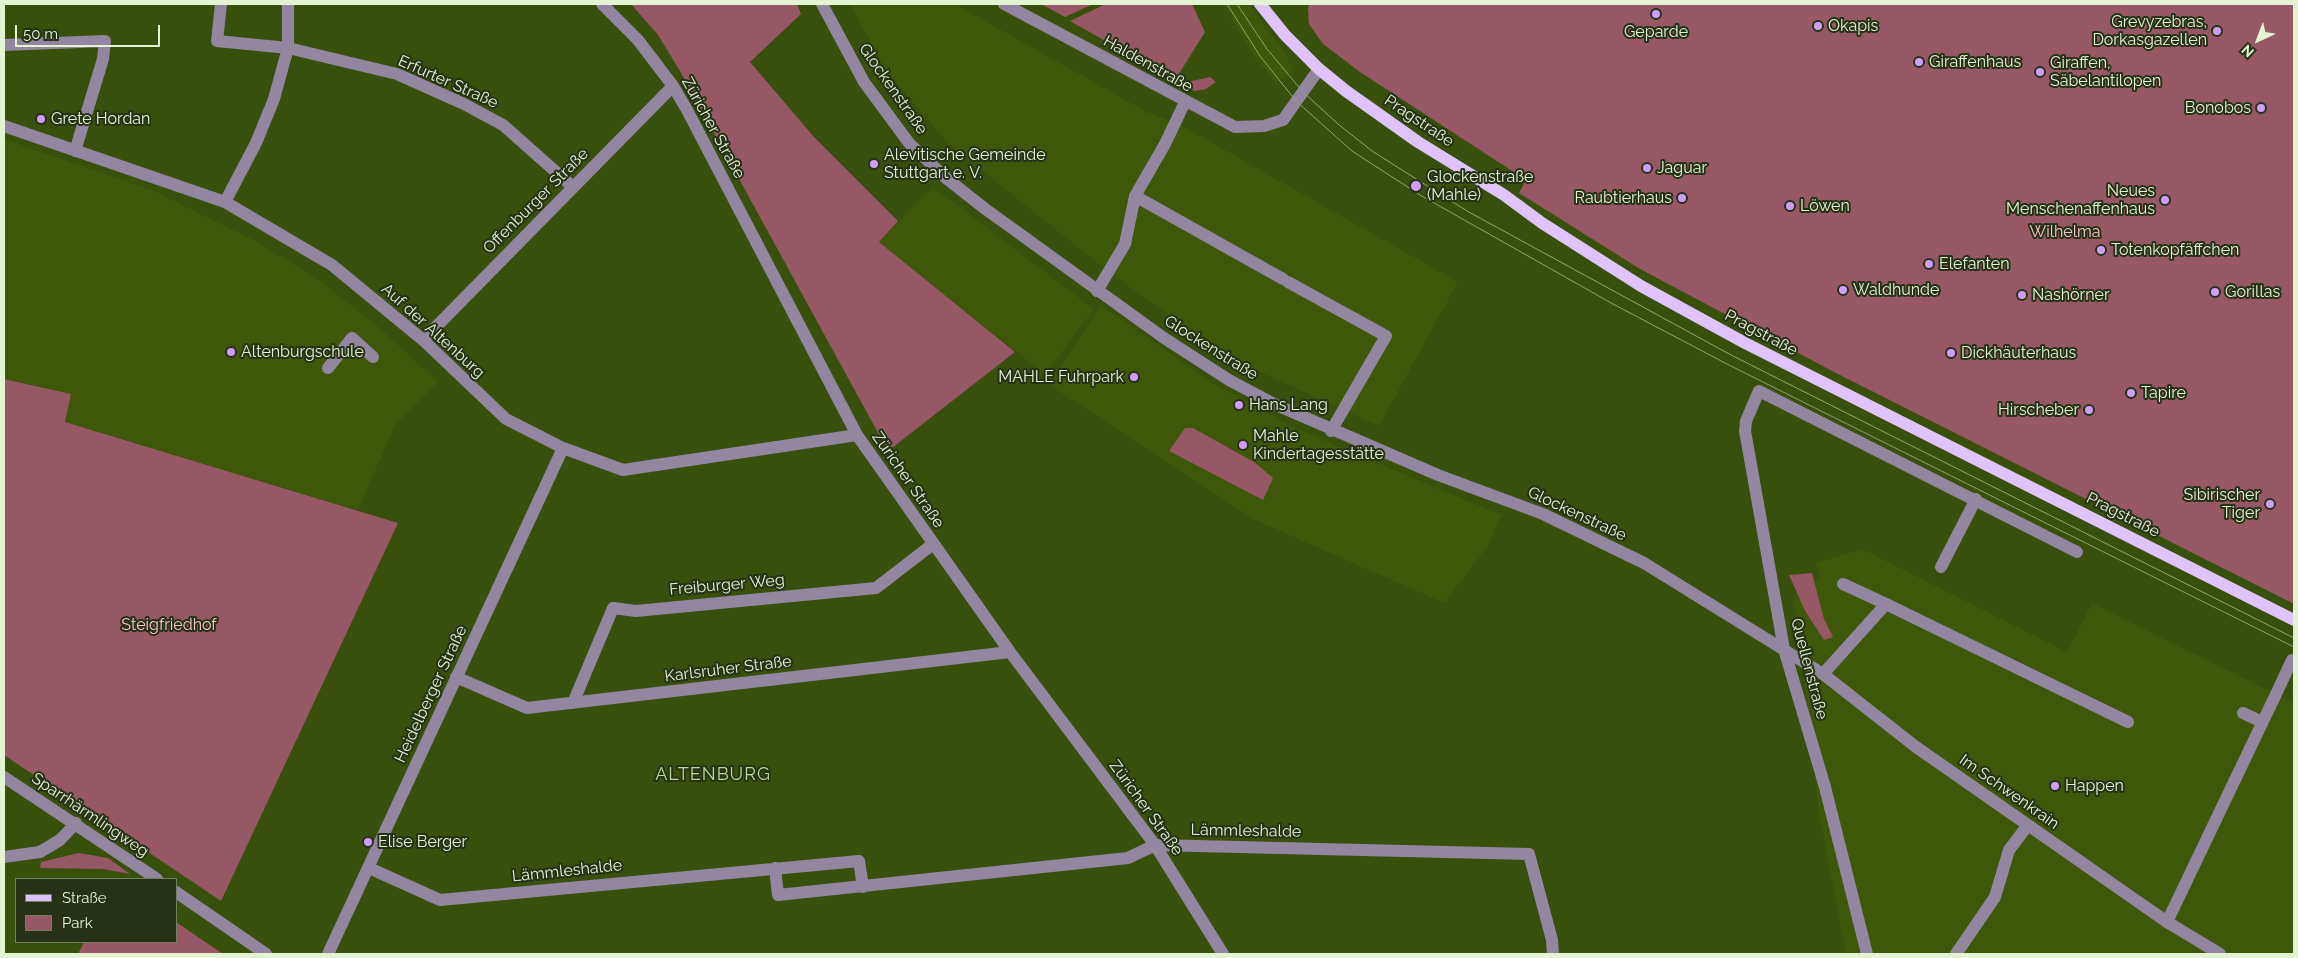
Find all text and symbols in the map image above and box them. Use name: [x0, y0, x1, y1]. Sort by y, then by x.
marker: Geparde: [1650, 8, 1662, 20]
place label: Grevyzebras, Dorkasgazellen: [2092, 12, 2207, 50]
scale bar: [18, 15, 162, 47]
north arrow: [2233, 15, 2283, 65]
place label: Okapis: [1828, 16, 1878, 36]
marker: Okapis: [1812, 20, 1824, 32]
place label: Geparde: [1624, 22, 1688, 42]
text: 50 m: [23, 25, 58, 43]
marker: Grevyzebras, Dorkasgazellen: [2211, 25, 2223, 37]
street label: Haldenstraße: [1100, 32, 1196, 96]
street label: Glockenstraße: [855, 40, 931, 138]
text: N: [2238, 41, 2257, 60]
street label: Erfurter Straße: [395, 51, 501, 113]
place label: Giraffenhaus: [1929, 52, 2021, 72]
place label: Giraffen, Säbelantilopen: [2050, 53, 2161, 91]
marker: Giraffenhaus: [1913, 56, 1925, 68]
marker: Giraffen, Säbelantilopen: [2034, 66, 2046, 78]
street label: Züricher Straße: [677, 74, 749, 182]
street label: Pragstraße: [1381, 91, 1457, 151]
place label: Bonobos: [2185, 98, 2251, 118]
marker: Bonobos: [2255, 102, 2267, 114]
place label: Grete Hordan: [51, 109, 150, 129]
marker: Grete Hordan: [35, 113, 47, 125]
street label: Offenburger Straße: [479, 144, 593, 258]
place label: Alevitische Gemeinde Stuttgart e. V.: [884, 145, 1046, 183]
marker: Alevitische Gemeinde Stuttgart e. V.: [868, 158, 880, 170]
place label: Jaguar: [1657, 158, 1707, 178]
marker: Jaguar: [1641, 162, 1653, 174]
place label: Glockenstraße (Mahle): [1427, 167, 1533, 205]
marker: Glockenstraße (Mahle): [1409, 179, 1423, 193]
place label: Neues Menschenaffenhaus: [2006, 181, 2155, 219]
place label: Raubtierhaus: [1575, 188, 1672, 208]
marker: Raubtierhaus: [1676, 192, 1688, 204]
marker: Neues Menschenaffenhaus: [2159, 194, 2171, 206]
place label: Löwen: [1800, 196, 1850, 216]
marker: Löwen: [1784, 200, 1796, 212]
park label: Wilhelma: [2029, 222, 2101, 242]
place label: Totenkopfäffchen: [2111, 240, 2239, 260]
marker: Totenkopfäffchen: [2095, 244, 2107, 256]
place label: Elefanten: [1939, 254, 2010, 274]
marker: Elefanten: [1923, 258, 1935, 270]
street label: Auf der Altenburg: [377, 280, 489, 382]
place label: Waldhunde: [1853, 280, 1939, 300]
place label: Gorillas: [2225, 282, 2280, 302]
marker: Waldhunde: [1837, 284, 1849, 296]
place label: Nashörner: [2032, 285, 2110, 305]
marker: Gorillas: [2209, 286, 2221, 298]
marker: Nashörner: [2016, 289, 2028, 301]
street label: Pragstraße: [1721, 306, 1801, 360]
street label: Glockenstraße: [1161, 312, 1261, 384]
place label: Altenburgschule: [241, 342, 364, 362]
place label: Dickhäuterhaus: [1961, 343, 2076, 363]
marker: Altenburgschule: [225, 346, 237, 358]
marker: Dickhäuterhaus: [1945, 347, 1957, 359]
place label: MAHLE Fuhrpark: [998, 367, 1124, 387]
marker: MAHLE Fuhrpark: [1128, 371, 1140, 383]
place label: Tapire: [2141, 383, 2186, 403]
marker: Tapire: [2125, 387, 2137, 399]
place label: Hans Lang: [1249, 395, 1328, 415]
marker: Hans Lang: [1233, 399, 1245, 411]
place label: Hirscheber: [1998, 400, 2079, 420]
marker: Hirscheber: [2083, 404, 2095, 416]
place label: Mahle Kindertagesstätte: [1253, 426, 1384, 464]
street label: Züricher Straße: [868, 428, 948, 532]
marker: Mahle Kindertagesstätte: [1237, 439, 1249, 451]
street label: Glockenstraße: [1525, 483, 1629, 545]
place label: Sibirischer Tiger: [2183, 485, 2260, 523]
street label: Pragstraße: [2083, 488, 2163, 542]
marker: Sibirischer Tiger: [2264, 498, 2276, 510]
street label: Freiburger Weg: [669, 570, 785, 600]
park label: Steigfriedhof: [121, 615, 217, 635]
street label: Quellenstraße: [1786, 616, 1832, 722]
street label: Heidelberger Straße: [391, 622, 471, 766]
street label: Karlsruher Straße: [663, 652, 793, 686]
street label: Im Schwenkrain: [1955, 750, 2063, 834]
street label: Züricher Straße: [1105, 757, 1187, 859]
district label: ALTENBURG: [654, 764, 772, 786]
street label: Sparrhärmlingweg: [28, 769, 152, 861]
place label: Happen: [2065, 776, 2124, 796]
marker: Happen: [2049, 780, 2061, 792]
street label: Lämmleshalde: [1191, 820, 1301, 842]
place label: Elise Berger: [378, 832, 467, 852]
marker: Elise Berger: [362, 836, 374, 848]
street label: Lämmleshalde: [511, 856, 623, 886]
legend: [15, 878, 178, 943]
text: Straße: [62, 889, 106, 907]
text: Park: [62, 914, 93, 932]

